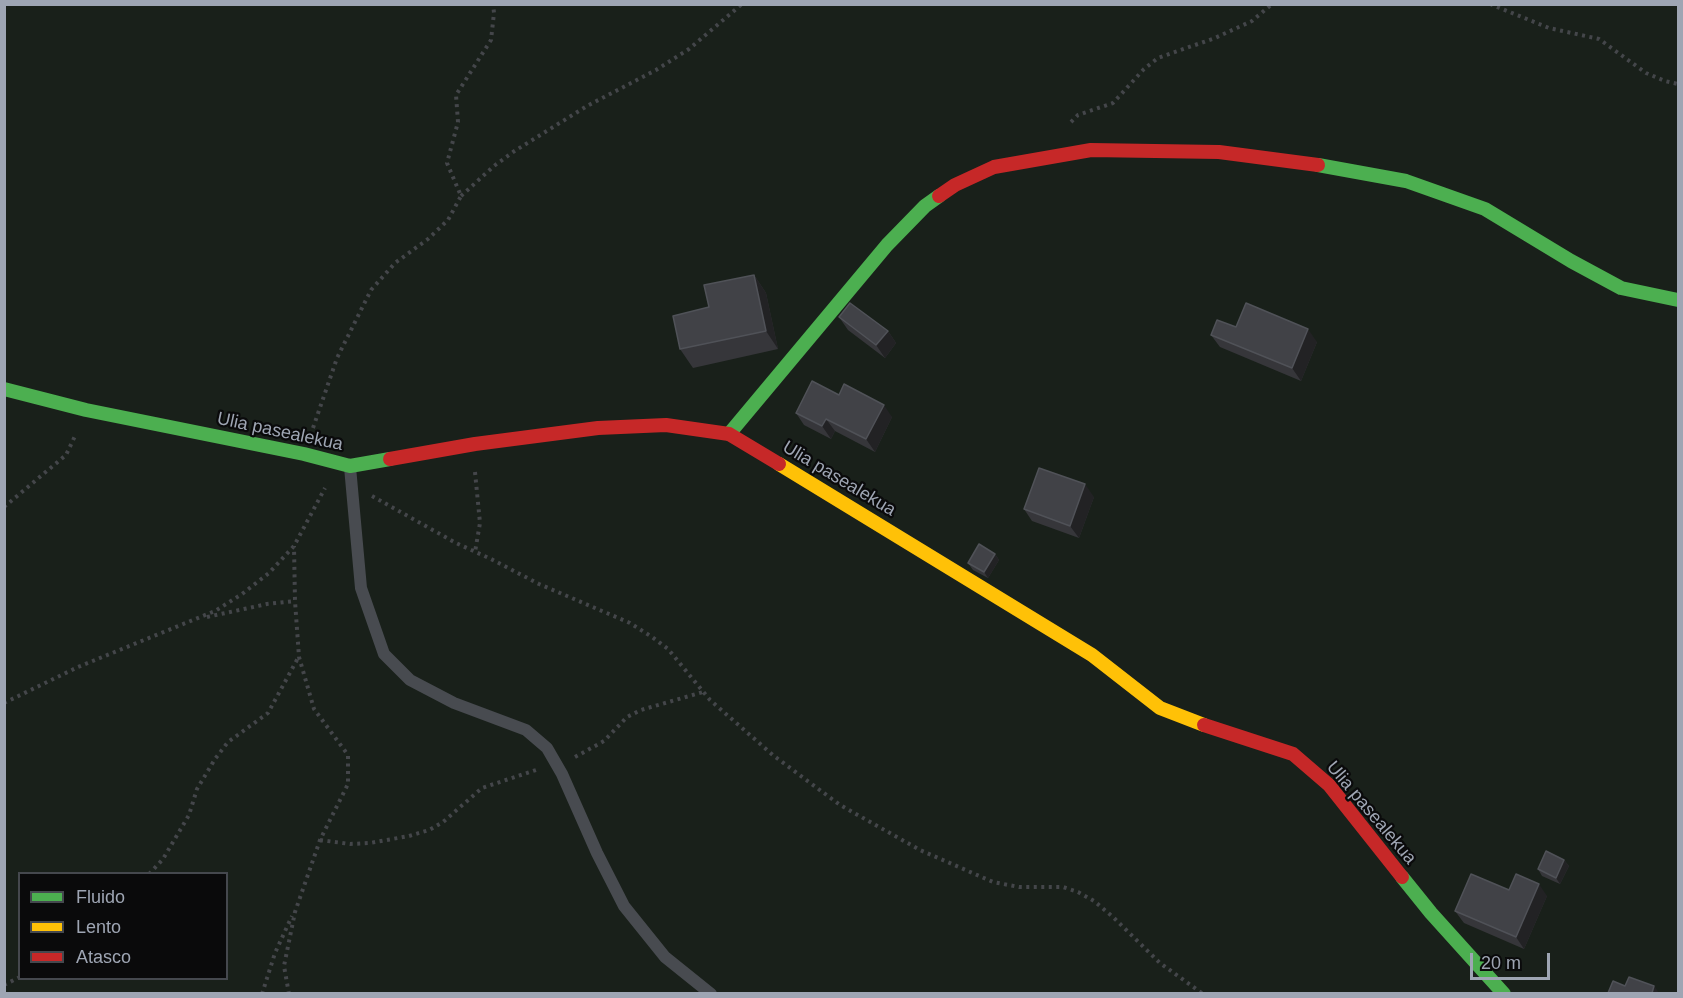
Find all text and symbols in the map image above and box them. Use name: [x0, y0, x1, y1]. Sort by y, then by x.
street label: Ulia pasealekua: [215, 408, 345, 456]
street label: Ulia pasealekua: [779, 437, 899, 521]
street label: Ulia pasealekua: [1322, 757, 1420, 869]
legend: [18, 872, 228, 980]
text: Fluido: [76, 887, 125, 907]
text: Lento: [76, 917, 121, 937]
scale bar: [1473, 941, 1552, 979]
text: Atasco: [76, 947, 131, 967]
text: 20 m: [1481, 953, 1521, 973]

